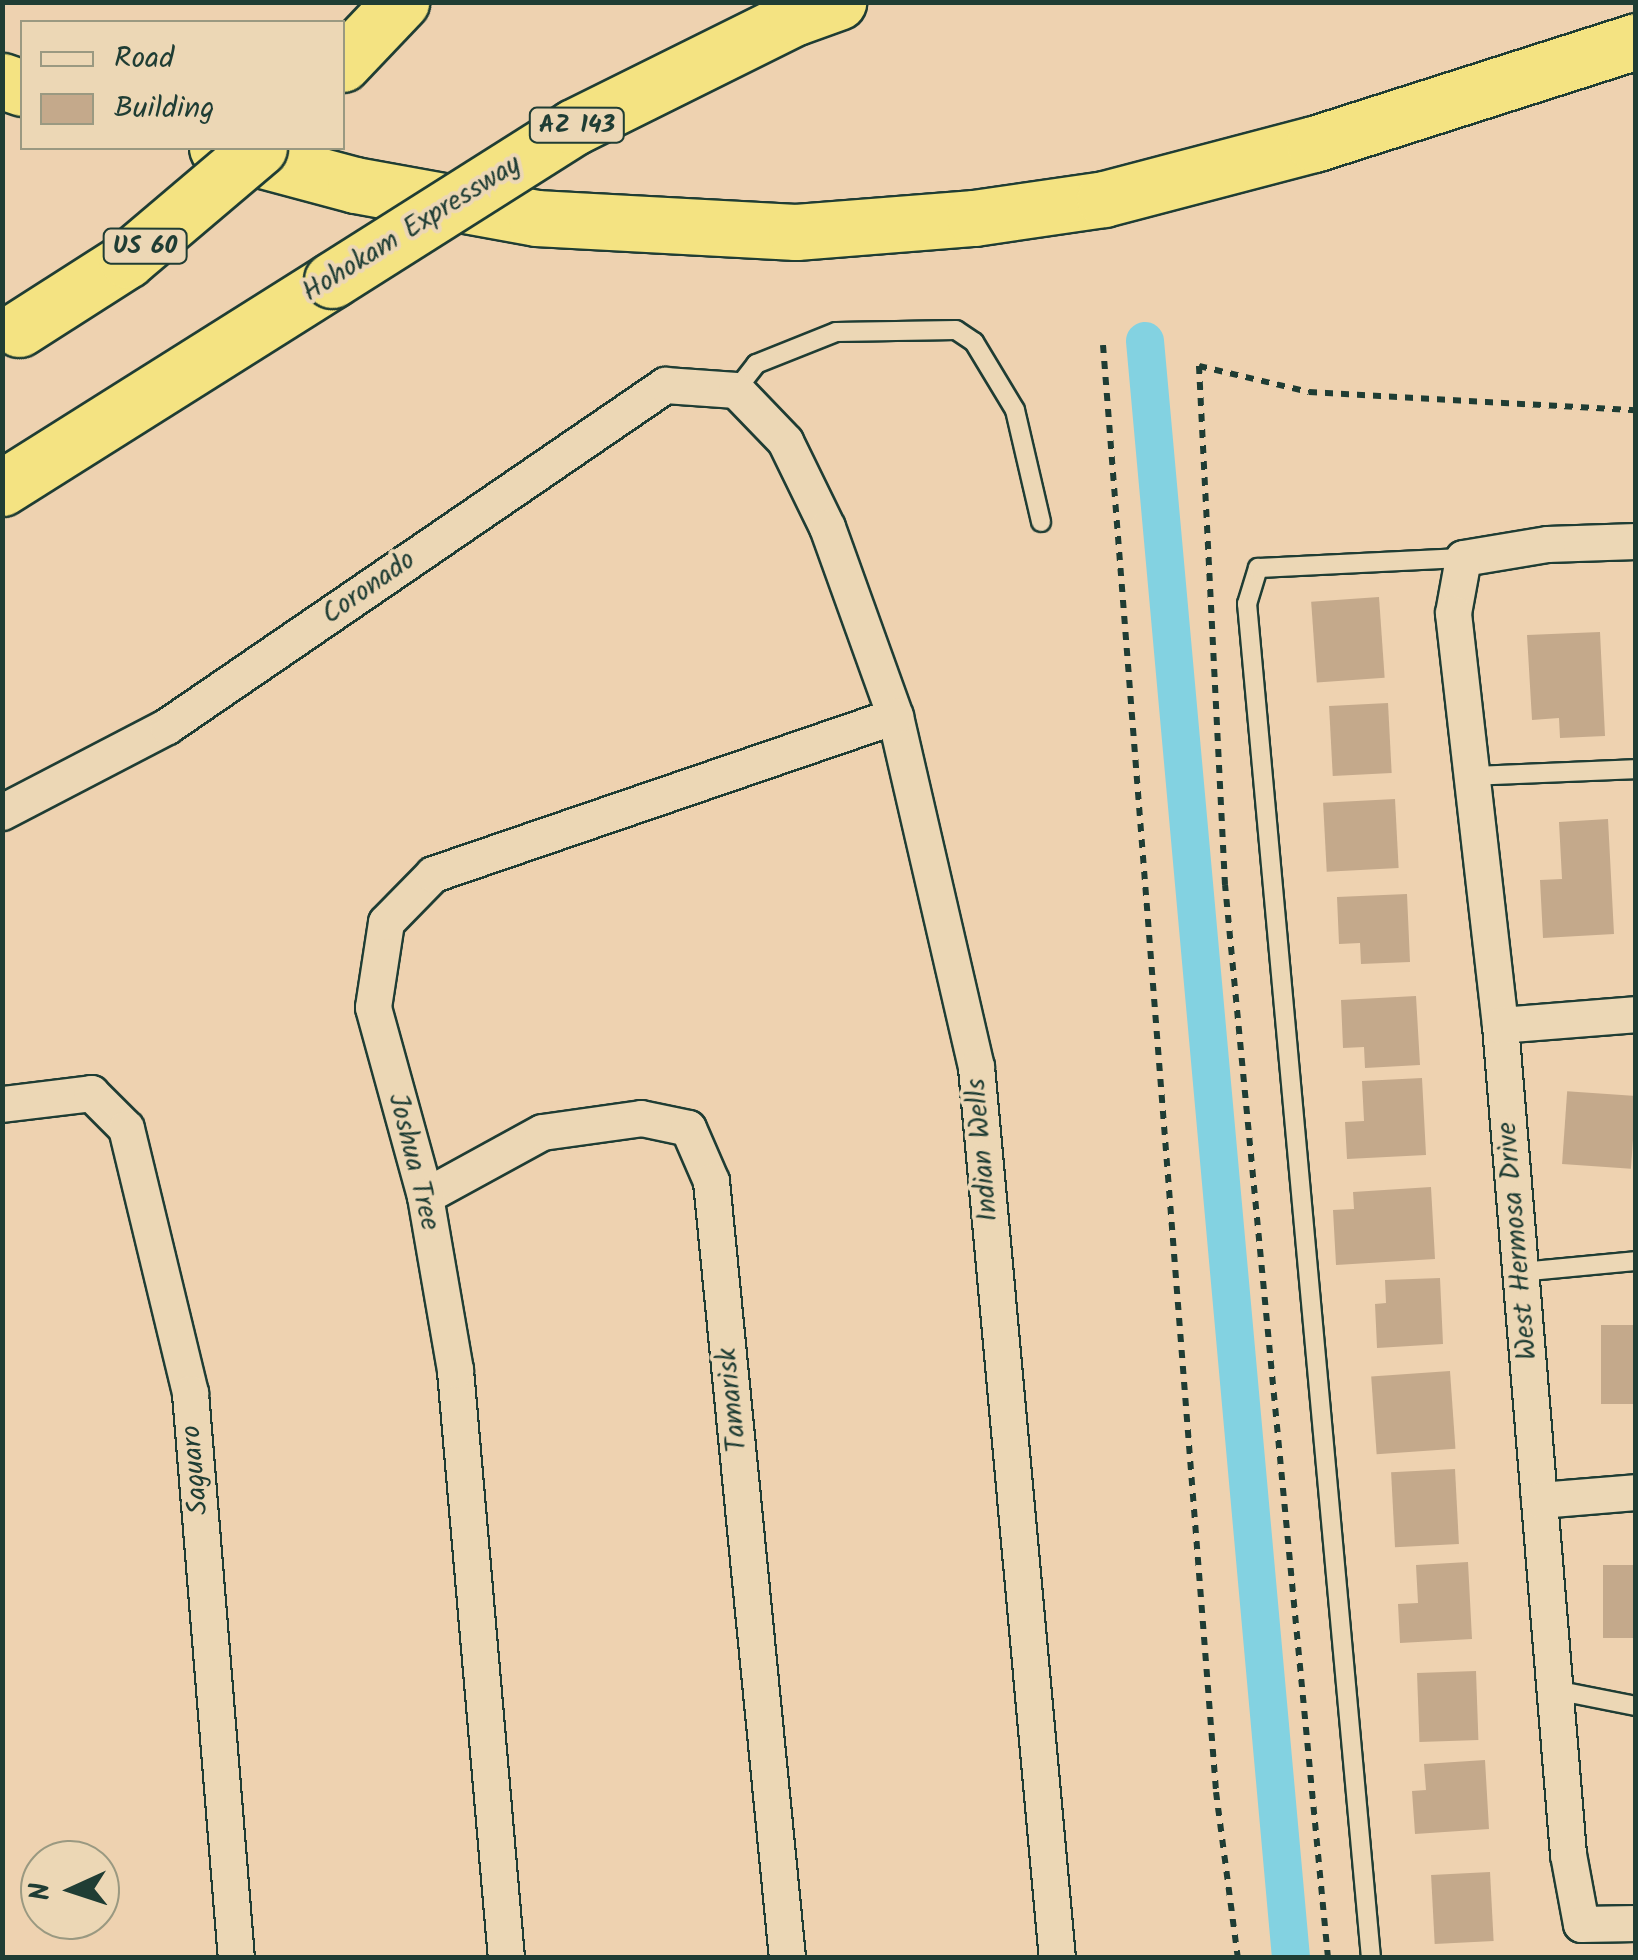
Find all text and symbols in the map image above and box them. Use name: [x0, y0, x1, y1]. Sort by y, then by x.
legend: [20, 20, 345, 150]
text: Road: [114, 35, 174, 83]
text: Building: [114, 85, 214, 133]
road number: AZ 143: [527, 105, 627, 145]
street label: Hohokam Expressway: [296, 148, 528, 310]
road number: US 60: [102, 226, 188, 266]
street label: Coronado: [316, 544, 422, 632]
street label: Indian Wells: [960, 1077, 1006, 1223]
street label: Joshua Tree: [380, 1090, 446, 1234]
street label: West Hermosa Drive: [1491, 1121, 1545, 1361]
street label: Tamarisk: [711, 1346, 755, 1454]
street label: Saguaro: [175, 1424, 217, 1516]
north arrow: [20, 1840, 120, 1940]
text: N: [19, 1881, 64, 1902]

